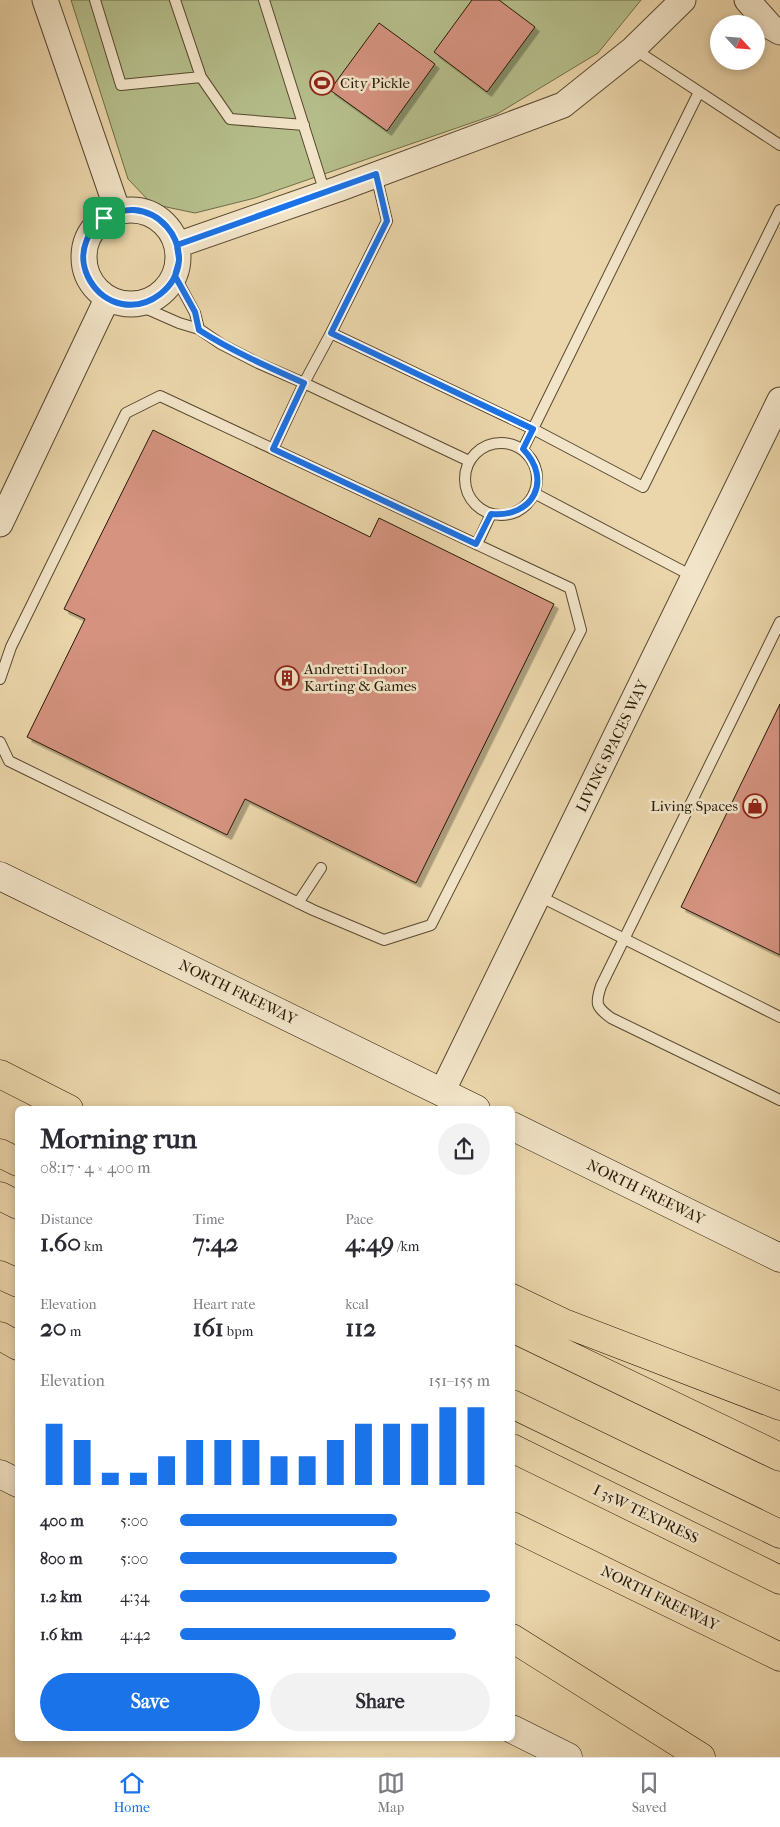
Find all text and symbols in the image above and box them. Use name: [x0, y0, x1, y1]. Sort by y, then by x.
north arrow: [710, 15, 765, 70]
map controls: [710, 15, 765, 70]
sports icon: City Pickle: [309, 70, 335, 96]
place label: City Pickle: [340, 74, 411, 92]
pin: [83, 197, 125, 239]
icon: arrive: [90, 204, 118, 232]
place label: Andretti Indoor Karting & Games: [303, 660, 417, 695]
building icon: Andretti Indoor Karting & Games: [274, 665, 300, 691]
street label: LIVING SPACES WAY: [572, 676, 652, 815]
shop icon: Living Spaces: [742, 793, 768, 819]
place label: Living Spaces: [651, 797, 738, 815]
street label: NORTH FREEWAY: [176, 956, 301, 1029]
text: Morning run: [40, 1122, 197, 1155]
button: share: [438, 1123, 490, 1175]
street label: NORTH FREEWAY: [584, 1156, 709, 1229]
text: 08:17 · 4 × 400 m: [40, 1158, 151, 1177]
text: Distance: [40, 1211, 93, 1228]
text: Time: [193, 1211, 224, 1228]
text: Pace: [345, 1211, 373, 1228]
text: 1.60: [40, 1228, 81, 1257]
text: 7:42: [193, 1228, 238, 1257]
text: 4:49: [345, 1228, 394, 1257]
text: km: [81, 1238, 103, 1255]
text: /km: [394, 1238, 419, 1255]
text: Elevation: [40, 1296, 97, 1313]
text: Heart rate: [193, 1296, 255, 1313]
text: kcal: [345, 1296, 369, 1313]
text: 20: [40, 1313, 67, 1342]
text: 161: [193, 1313, 224, 1342]
text: 112: [345, 1313, 376, 1342]
text: m: [67, 1323, 81, 1340]
text: bpm: [224, 1323, 253, 1340]
text: Elevation: [40, 1371, 105, 1390]
text: 151–155 m: [429, 1371, 490, 1390]
street label: I 35W TEXPRESS: [590, 1481, 702, 1547]
text: 400 m: [40, 1511, 84, 1530]
text: 5:00: [120, 1511, 148, 1530]
text: 800 m: [40, 1549, 82, 1568]
text: 5:00: [120, 1549, 148, 1568]
street label: NORTH FREEWAY: [598, 1562, 723, 1635]
text: 1.2 km: [40, 1587, 82, 1606]
text: 4:34: [120, 1587, 149, 1606]
text: 1.6 km: [40, 1625, 82, 1644]
text: 4:42: [120, 1625, 151, 1644]
button: Save: [40, 1673, 260, 1731]
button: Share: [270, 1673, 490, 1731]
tab: Home: [113, 1769, 150, 1816]
tab: Map: [377, 1769, 405, 1816]
tab: Saved: [632, 1769, 667, 1816]

